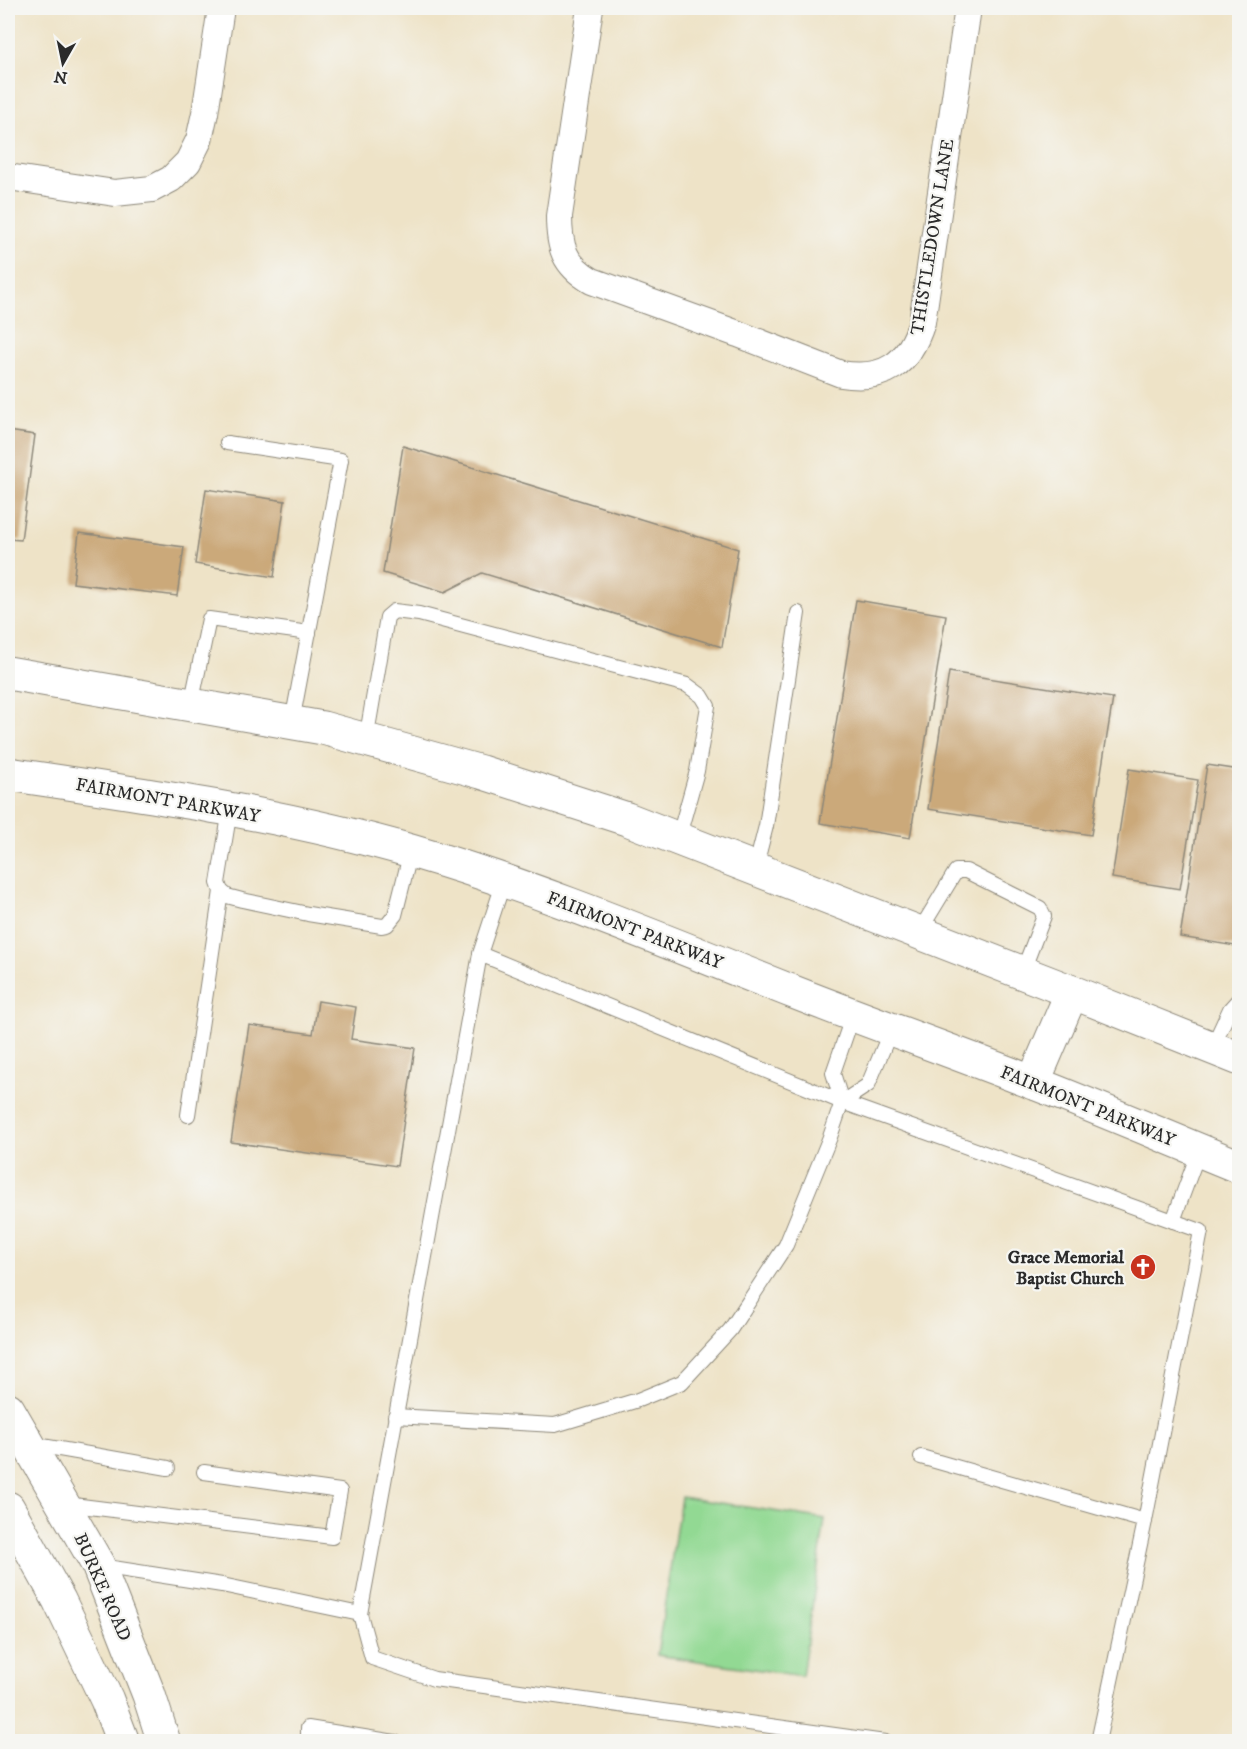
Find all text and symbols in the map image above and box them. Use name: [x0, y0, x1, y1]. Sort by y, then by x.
north arrow: [33, 33, 93, 93]
text: N: [53, 66, 69, 88]
street label: THISTLEDOWN LANE: [907, 137, 959, 337]
street label: FAIRMONT PARKWAY: [74, 774, 262, 828]
street label: FAIRMONT PARKWAY: [544, 887, 726, 975]
street label: FAIRMONT PARKWAY: [997, 1062, 1179, 1152]
place label: Grace Memorial Baptist Church: [1008, 1247, 1125, 1290]
church icon: Grace Memorial Baptist Church: [1128, 1252, 1158, 1282]
street label: BURKE ROAD: [69, 1530, 136, 1645]

